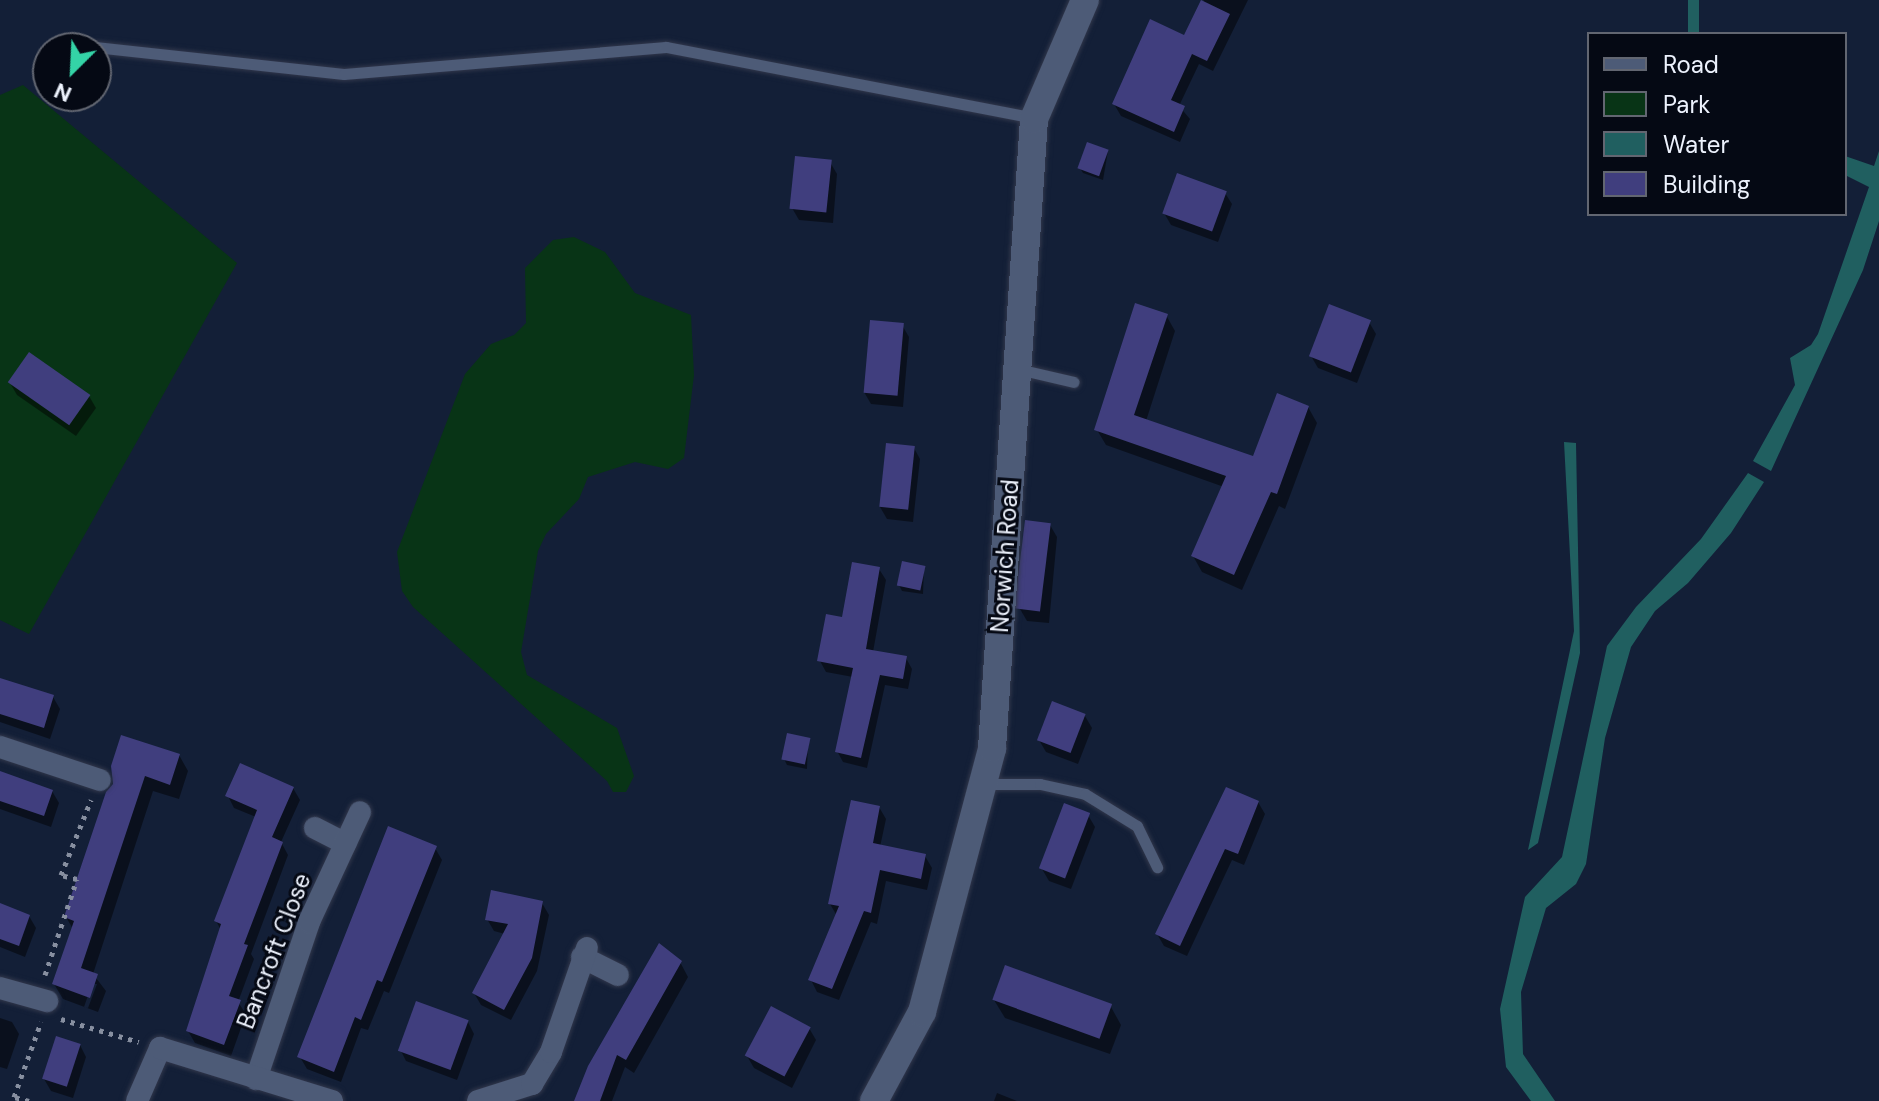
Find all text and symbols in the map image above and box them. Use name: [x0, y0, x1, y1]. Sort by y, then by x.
north arrow: [32, 32, 112, 112]
legend: [1587, 32, 1847, 216]
text: Road: [1663, 49, 1719, 80]
text: N: [50, 76, 76, 109]
text: Park: [1663, 89, 1710, 120]
text: Water: [1663, 129, 1729, 160]
text: Building: [1663, 169, 1750, 200]
street label: Norwich Road: [985, 478, 1025, 634]
street label: Bancroft Close: [231, 869, 317, 1033]

